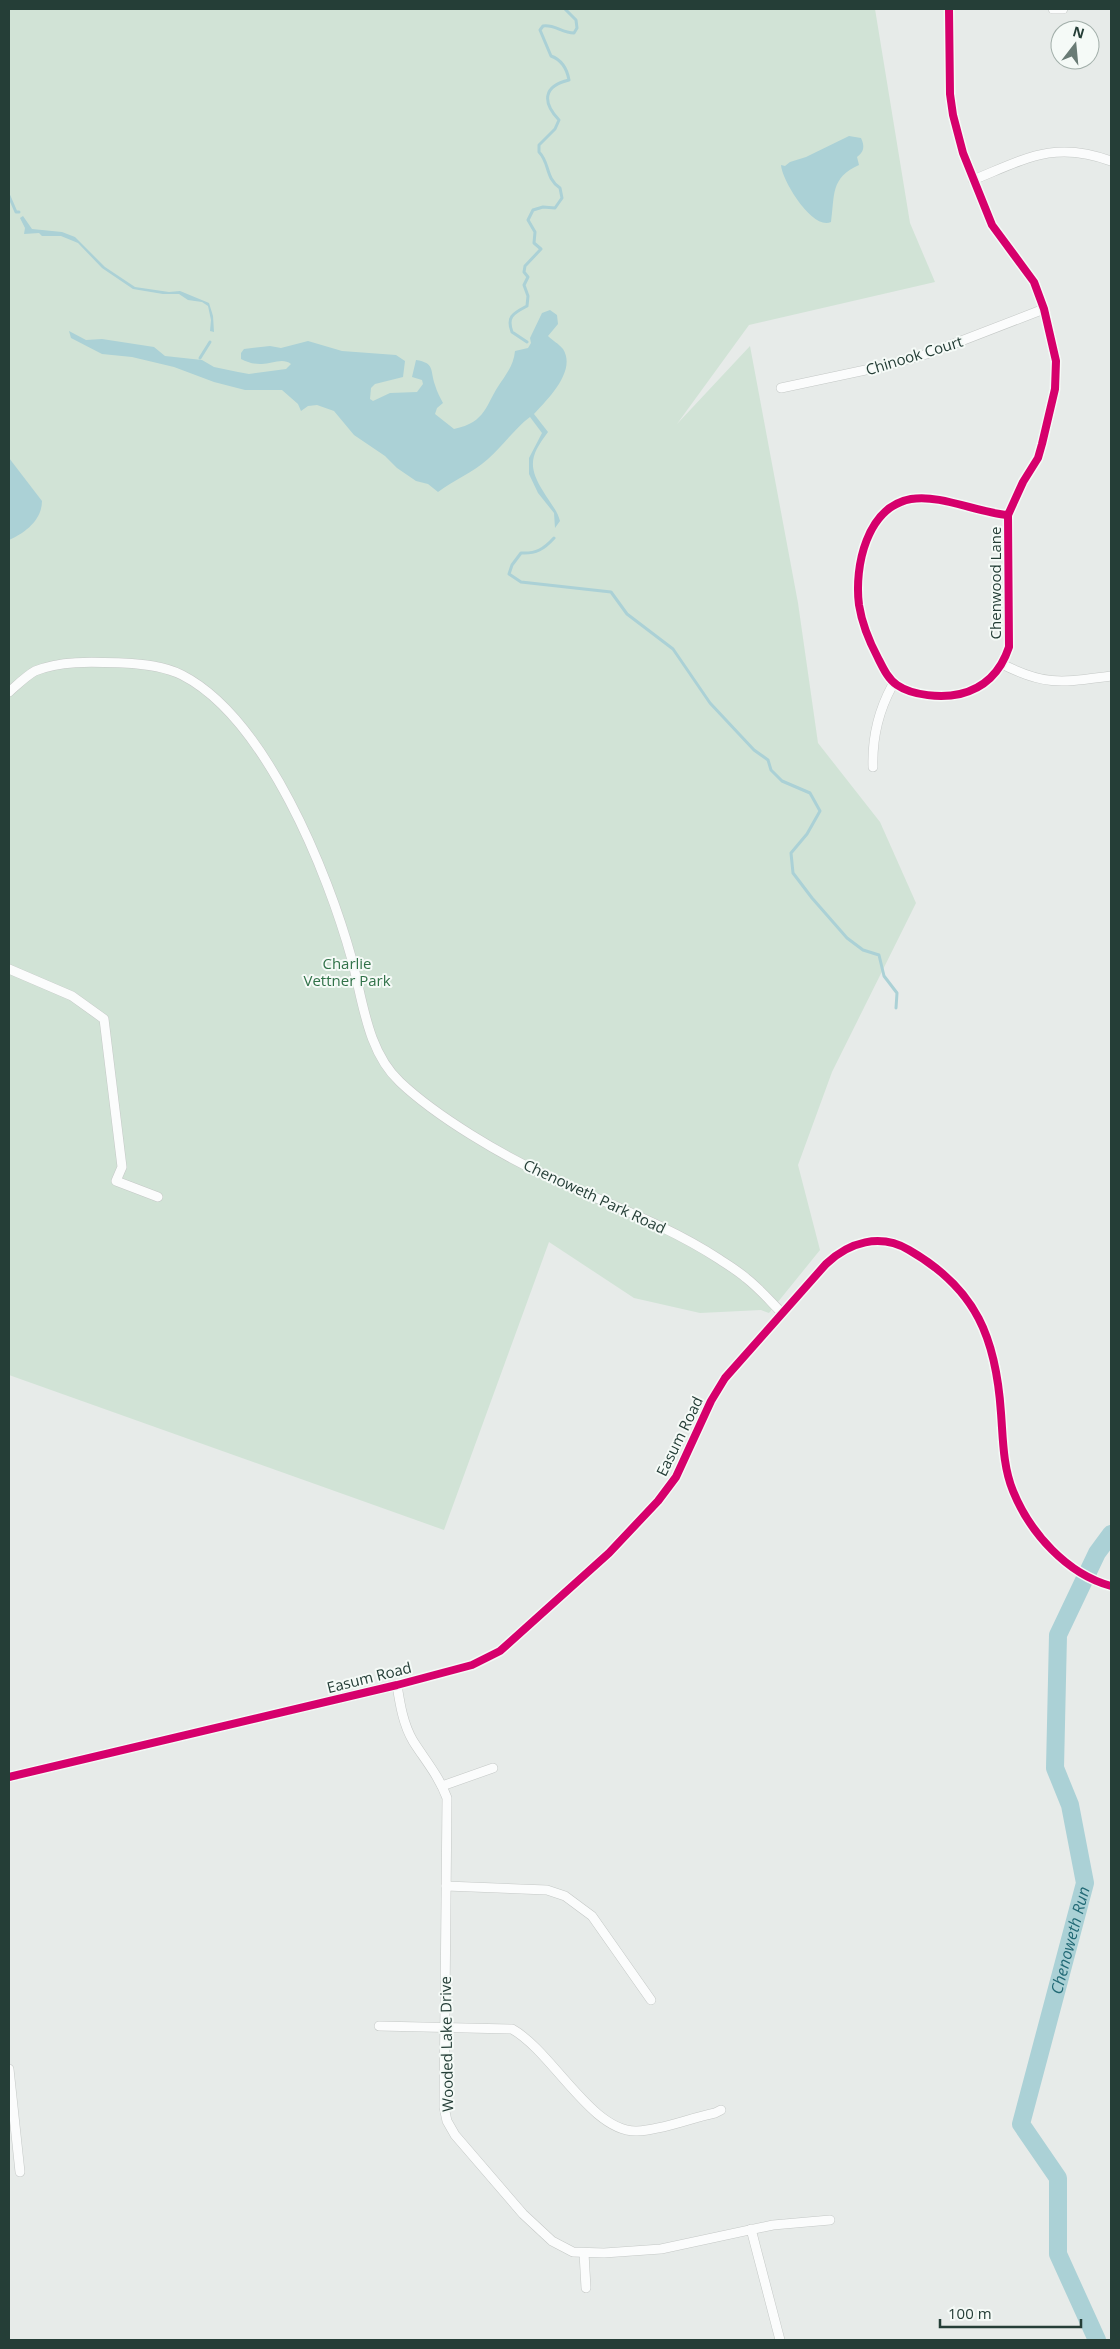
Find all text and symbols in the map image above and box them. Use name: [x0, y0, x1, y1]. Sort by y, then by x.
north arrow: [1050, 20, 1100, 70]
text: N: [1071, 21, 1087, 43]
street label: Chinook Court: [863, 331, 965, 379]
street label: Chenwood Lane: [985, 527, 1005, 639]
park label: Charlie Vettner Park: [303, 953, 391, 990]
street label: Chenoweth Park Road: [521, 1154, 669, 1238]
street label: Easum Road: [651, 1393, 707, 1479]
street label: Easum Road: [325, 1657, 413, 1697]
water label: Chenoweth Run: [1045, 1884, 1095, 1996]
street label: Wooded Lake Drive: [435, 1976, 457, 2112]
scale bar: [940, 2296, 1081, 2328]
text: 100 m: [948, 2303, 992, 2323]

